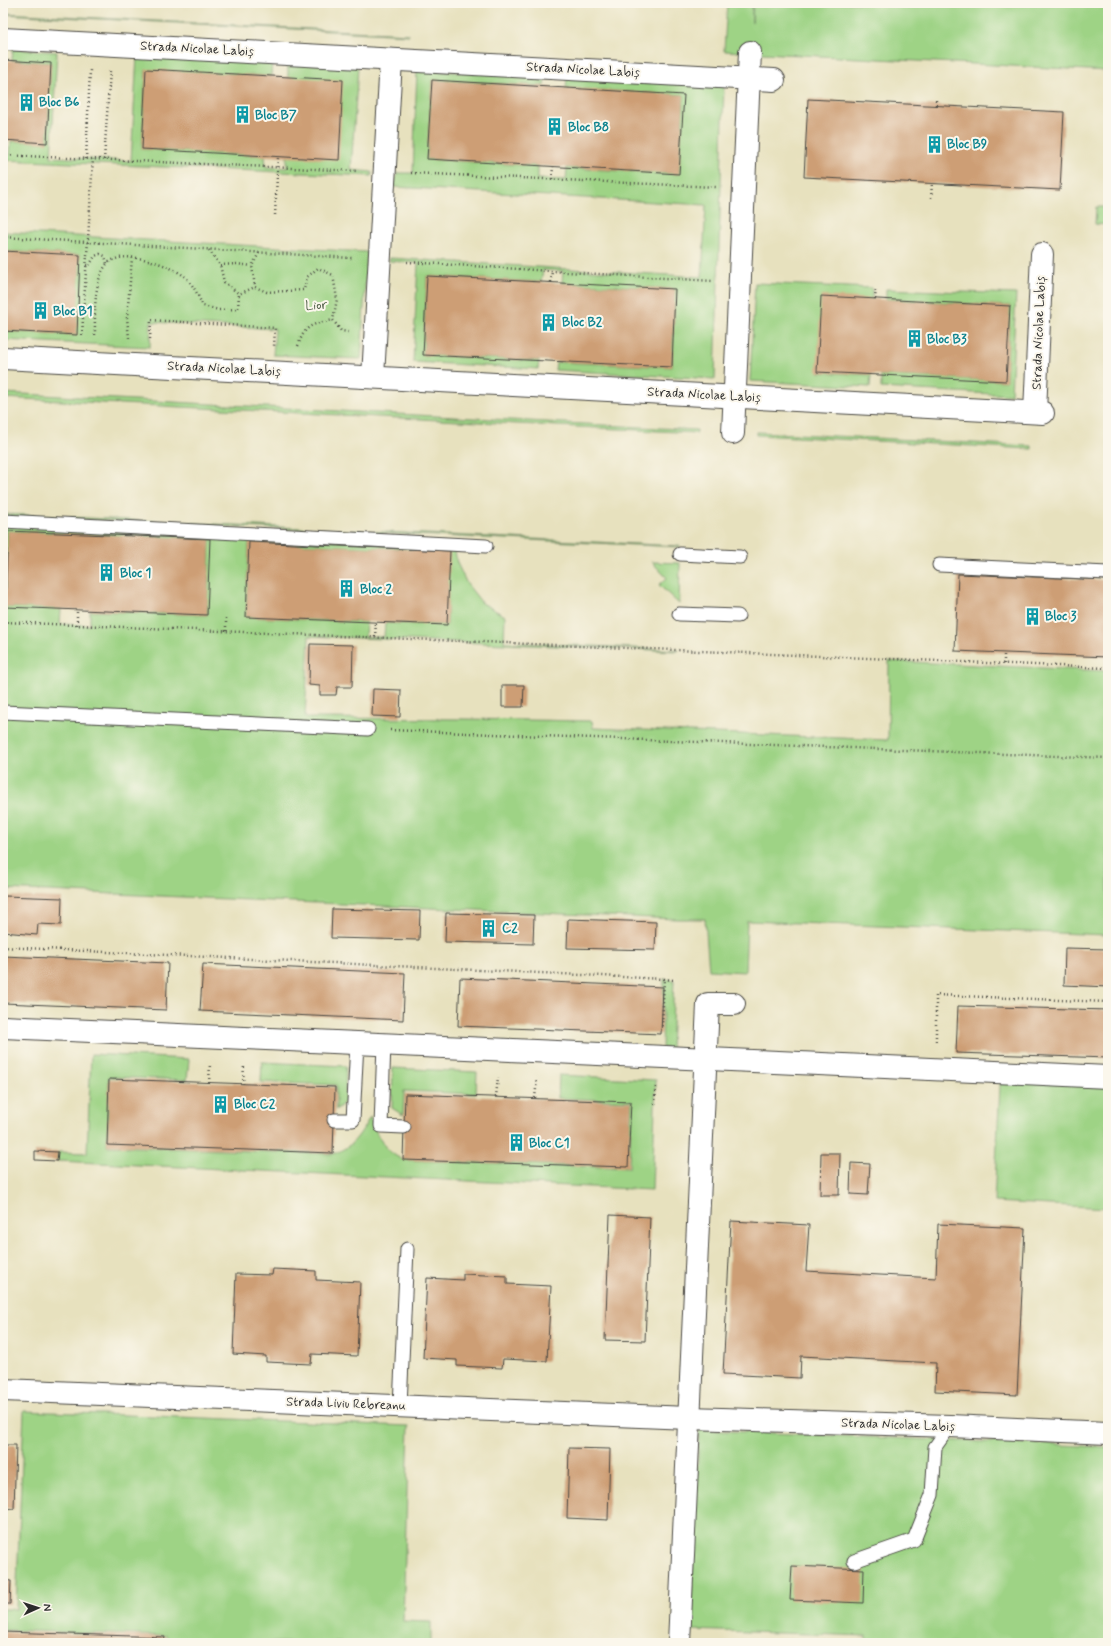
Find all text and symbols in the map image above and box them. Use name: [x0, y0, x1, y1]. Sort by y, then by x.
street label: Strada Nicolae Labiș: [140, 38, 254, 60]
street label: Strada Nicolae Labiș: [526, 59, 640, 81]
building icon: Bloc B6: [16, 92, 36, 112]
place label: Bloc B6: [39, 94, 80, 111]
building icon: Bloc B7: [232, 105, 252, 125]
place label: Bloc B7: [255, 107, 297, 124]
building icon: Bloc B8: [545, 117, 565, 137]
place label: Bloc B8: [568, 119, 609, 136]
building icon: Bloc B9: [924, 134, 944, 154]
place label: Bloc B9: [947, 136, 988, 153]
street label: Strada Nicolae Labiș: [1029, 276, 1049, 390]
park label: Lior: [305, 297, 327, 314]
building icon: Bloc B1: [30, 301, 50, 321]
place label: Bloc B1: [53, 303, 93, 320]
building icon: Bloc B2: [539, 312, 559, 332]
place label: Bloc B2: [562, 314, 603, 331]
building icon: Bloc B3: [904, 329, 924, 349]
place label: Bloc B3: [927, 331, 967, 348]
street label: Strada Nicolae Labiș: [167, 358, 281, 380]
street label: Strada Nicolae Labiș: [647, 384, 761, 406]
building icon: Bloc 1: [97, 563, 117, 583]
place label: Bloc 1: [120, 565, 152, 582]
building icon: Bloc 2: [337, 579, 357, 599]
place label: Bloc 2: [360, 581, 393, 598]
building icon: Bloc 3: [1022, 606, 1042, 626]
place label: Bloc 3: [1045, 608, 1077, 625]
building icon: C2: [479, 918, 499, 938]
place label: C2: [502, 920, 518, 937]
building icon: Bloc C2: [211, 1094, 231, 1114]
place label: Bloc C2: [234, 1096, 276, 1113]
building icon: Bloc C1: [506, 1133, 526, 1153]
place label: Bloc C1: [529, 1135, 570, 1152]
street label: Strada Liviu Rebreanu: [286, 1393, 406, 1415]
street label: Strada Nicolae Labiș: [841, 1415, 955, 1435]
north arrow: [18, 1588, 58, 1628]
text: N: [40, 1604, 54, 1612]

